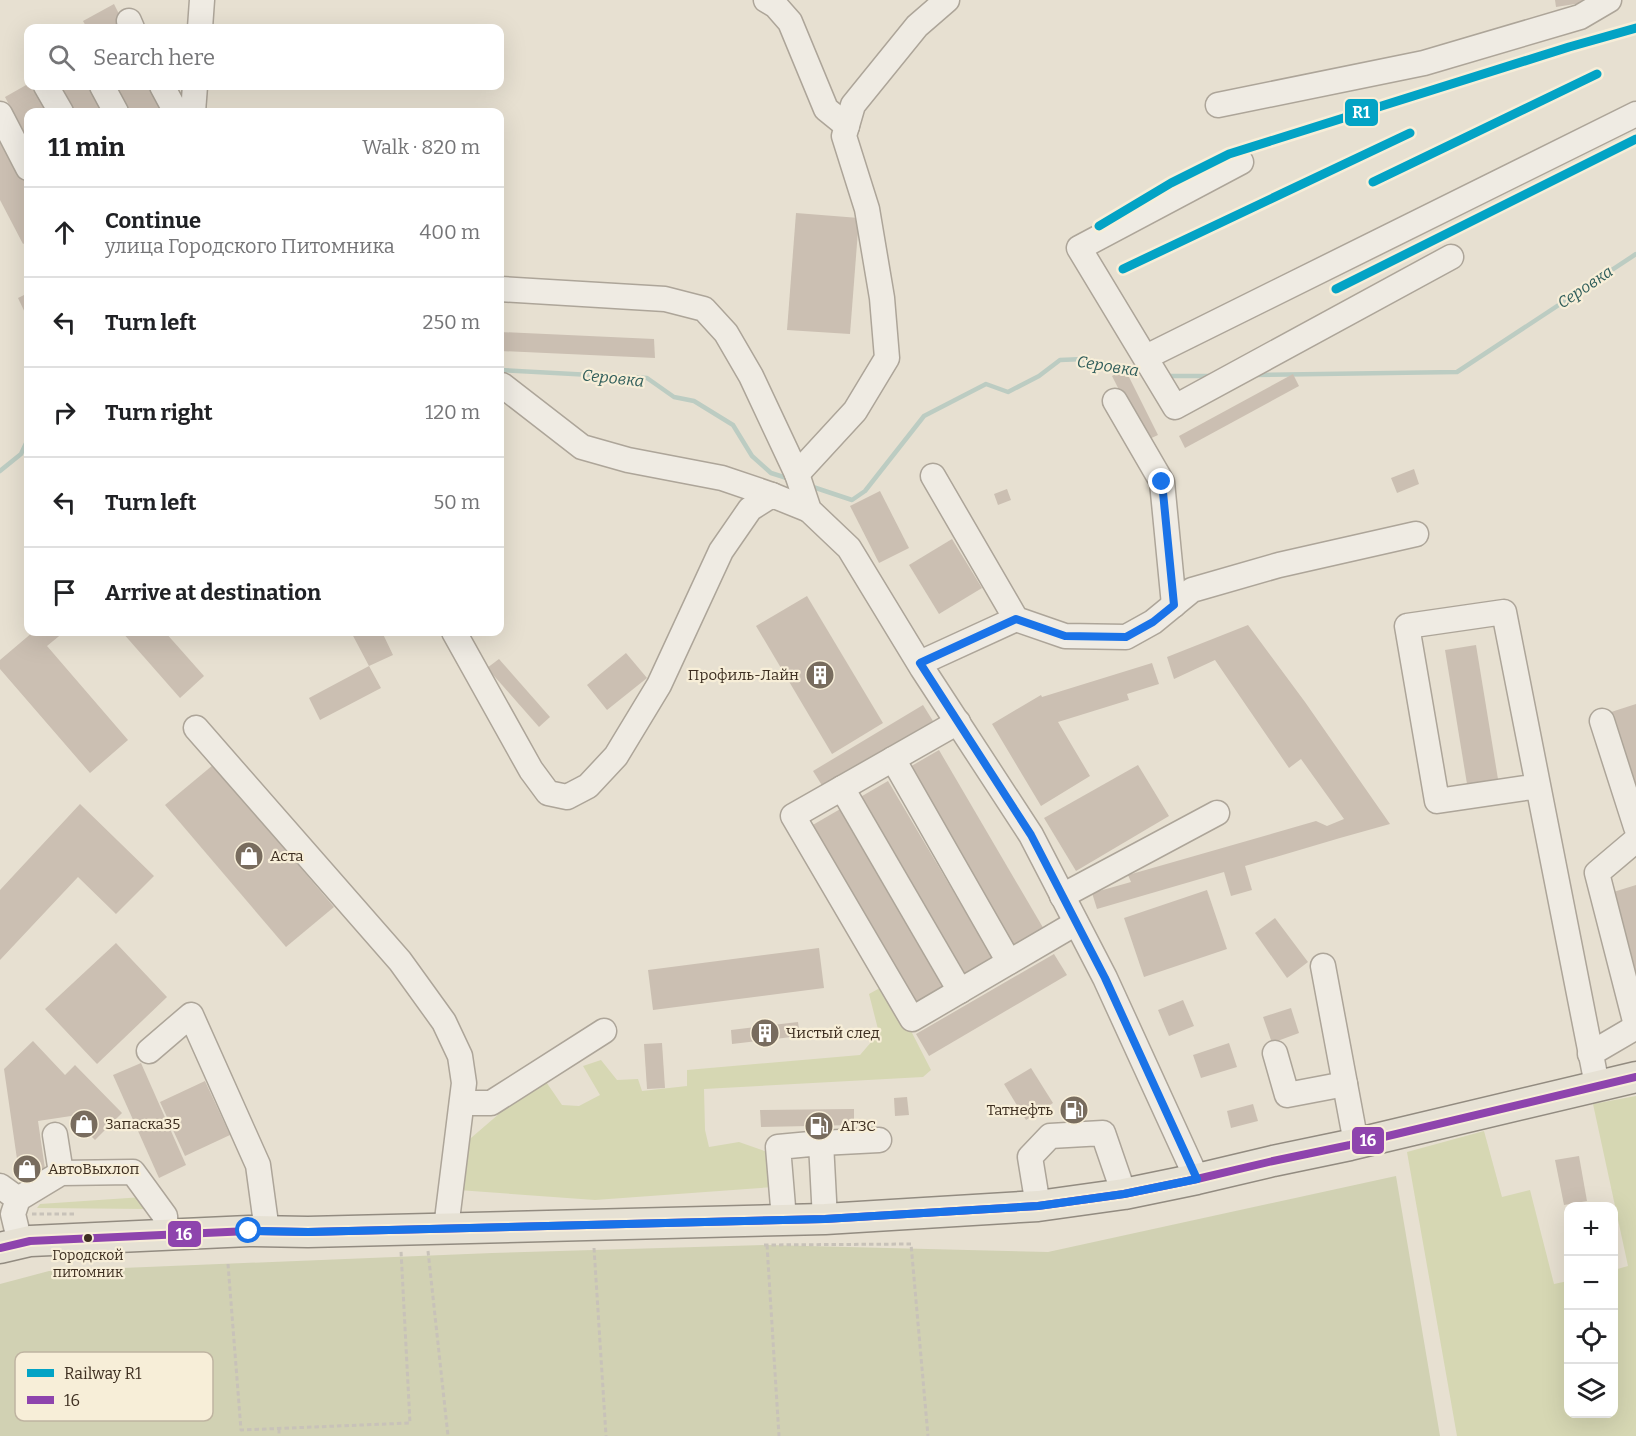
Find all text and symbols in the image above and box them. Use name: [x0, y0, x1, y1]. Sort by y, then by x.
search box: [24, 24, 504, 90]
icon: search: [45, 41, 78, 74]
text: Search here: [93, 44, 215, 71]
line badge: R1: [1344, 98, 1379, 127]
text: R1: [1352, 103, 1370, 122]
text: 11 min: [48, 132, 125, 163]
text: Walk · 820 m: [362, 135, 480, 159]
text: Continue: [105, 207, 201, 234]
icon: ahead: [48, 216, 81, 249]
text: 400 m: [420, 220, 480, 244]
text: улица Городского Питомника: [105, 234, 395, 258]
water label: Серовка: [1554, 262, 1616, 312]
icon: left: [48, 306, 81, 339]
text: Turn left: [105, 309, 197, 336]
text: 250 m: [423, 310, 480, 334]
water label: Серовка: [1076, 352, 1140, 380]
water label: Серовка: [581, 365, 645, 391]
icon: right: [48, 396, 81, 429]
text: Turn right: [105, 399, 213, 426]
text: 120 m: [425, 400, 480, 424]
route end: [1148, 468, 1174, 494]
icon: left: [48, 486, 81, 519]
text: Turn left: [105, 489, 197, 516]
text: 50 m: [433, 490, 480, 514]
icon: arrive: [48, 576, 81, 609]
text: Arrive at destination: [105, 579, 321, 606]
building icon: Профиль-Лайн: [804, 659, 836, 691]
place label: Профиль-Лайн: [688, 666, 799, 684]
shop icon: Аста: [233, 840, 265, 872]
place label: Аста: [270, 847, 303, 865]
building icon: Чистый след: [749, 1017, 781, 1049]
place label: Чистый след: [786, 1024, 880, 1042]
fuel station icon: Татнефть: [1058, 1094, 1090, 1126]
place label: Татнефть: [986, 1101, 1053, 1119]
shop icon: Запаска35: [68, 1108, 100, 1140]
fuel station icon: АГЗС: [803, 1110, 835, 1142]
place label: Запаска35: [105, 1115, 180, 1133]
place label: АГЗС: [840, 1117, 876, 1135]
line badge: 16: [1351, 1126, 1385, 1155]
text: 16: [1360, 1131, 1377, 1150]
shop icon: АвтоВыхлоп: [11, 1153, 43, 1185]
place label: АвтоВыхлоп: [48, 1160, 140, 1178]
map controls: [1564, 1202, 1618, 1418]
button: +: [1564, 1202, 1618, 1256]
route start: [235, 1217, 261, 1243]
line badge: 16: [167, 1220, 202, 1248]
text: 16: [176, 1225, 193, 1244]
marker: Городской питомник: [82, 1232, 94, 1244]
place label: Городской питомник: [52, 1247, 124, 1281]
button: −: [1564, 1256, 1618, 1310]
button: locate: [1564, 1310, 1618, 1364]
legend: [15, 1352, 213, 1421]
text: Railway R1: [64, 1364, 142, 1383]
button: layers: [1564, 1364, 1618, 1418]
text: 16: [64, 1391, 80, 1410]

